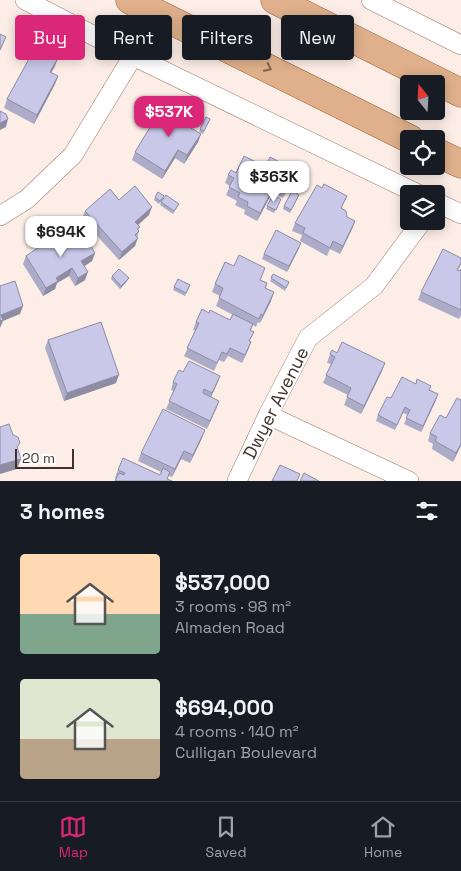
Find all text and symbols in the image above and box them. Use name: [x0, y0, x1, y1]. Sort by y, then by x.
chip: Buy: [15, 15, 85, 60]
chip: Rent: [95, 15, 172, 60]
chip: Filters: [182, 15, 271, 60]
chip: New: [281, 15, 354, 60]
one-way arrow: [263, 62, 272, 73]
north arrow: [400, 75, 445, 120]
map controls: [400, 75, 445, 230]
pin: $537K: [134, 96, 204, 138]
text: $537K: [145, 101, 193, 122]
button: locate: [400, 130, 445, 175]
pin: $363K: [239, 160, 309, 203]
text: $363K: [249, 166, 299, 187]
button: layers: [400, 185, 445, 230]
pin: $694K: [26, 216, 96, 258]
text: $694K: [36, 221, 86, 242]
street label: Dwyer Avenue: [237, 343, 314, 463]
scale bar: [15, 446, 74, 469]
text: 20 m: [22, 449, 55, 467]
icon: filters: [413, 497, 441, 525]
text: 3 homes: [20, 498, 105, 525]
text: $537,000: [175, 569, 270, 596]
icon: home: [60, 574, 120, 634]
text: 3 rooms · 98 m²: [175, 596, 291, 617]
text: Almaden Road: [175, 617, 285, 638]
text: $694,000: [175, 694, 274, 721]
icon: home: [60, 699, 120, 759]
text: 4 rooms · 140 m²: [175, 721, 299, 742]
text: Culligan Boulevard: [175, 742, 317, 763]
tab: Map: [59, 813, 88, 861]
tab: Saved: [206, 813, 246, 861]
tab: Home: [364, 813, 402, 861]

